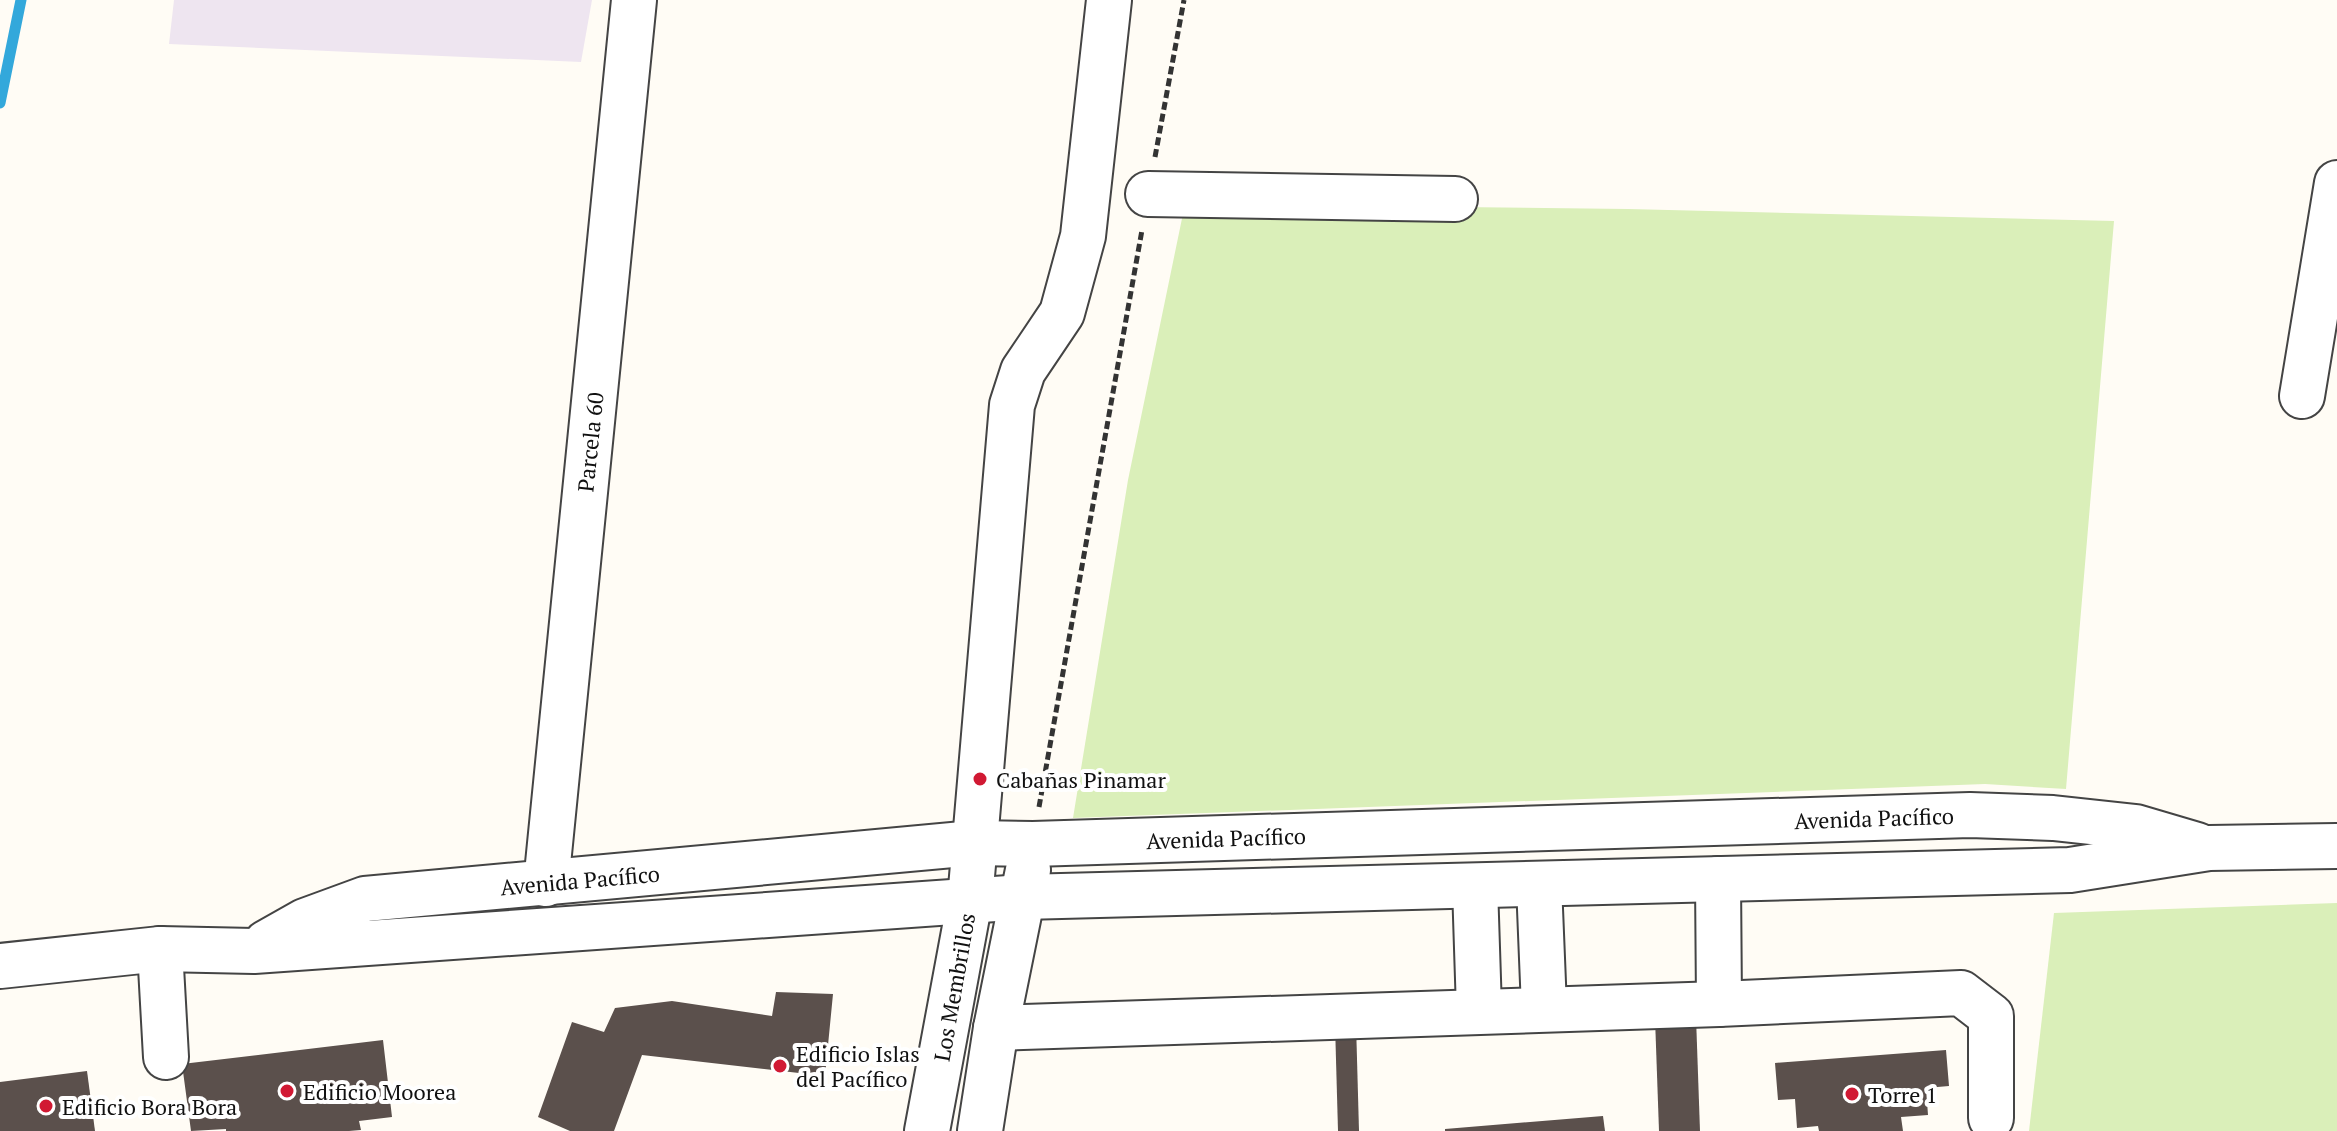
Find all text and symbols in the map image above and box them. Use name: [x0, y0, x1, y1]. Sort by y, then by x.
street label: Parcela 60: [570, 391, 610, 493]
place label: Cabañas Pinamar: [996, 765, 1166, 794]
marker: Cabañas Pinamar: [971, 770, 989, 788]
street label: Avenida Pacífico: [1794, 801, 1954, 835]
street label: Avenida Pacífico: [1146, 821, 1306, 855]
street label: Avenida Pacífico: [499, 859, 661, 901]
street label: Los Membrillos: [927, 910, 981, 1064]
place label: Edificio Islas del Pacífico: [796, 1039, 920, 1093]
marker: Edificio Islas del Pacífico: [771, 1057, 789, 1075]
place label: Edificio Moorea: [303, 1077, 456, 1106]
place label: Torre 1: [1868, 1080, 1937, 1109]
marker: Edificio Moorea: [278, 1082, 296, 1100]
marker: Torre 1: [1843, 1085, 1861, 1103]
place label: Edificio Bora Bora: [62, 1092, 237, 1121]
marker: Edificio Bora Bora: [37, 1097, 55, 1115]

